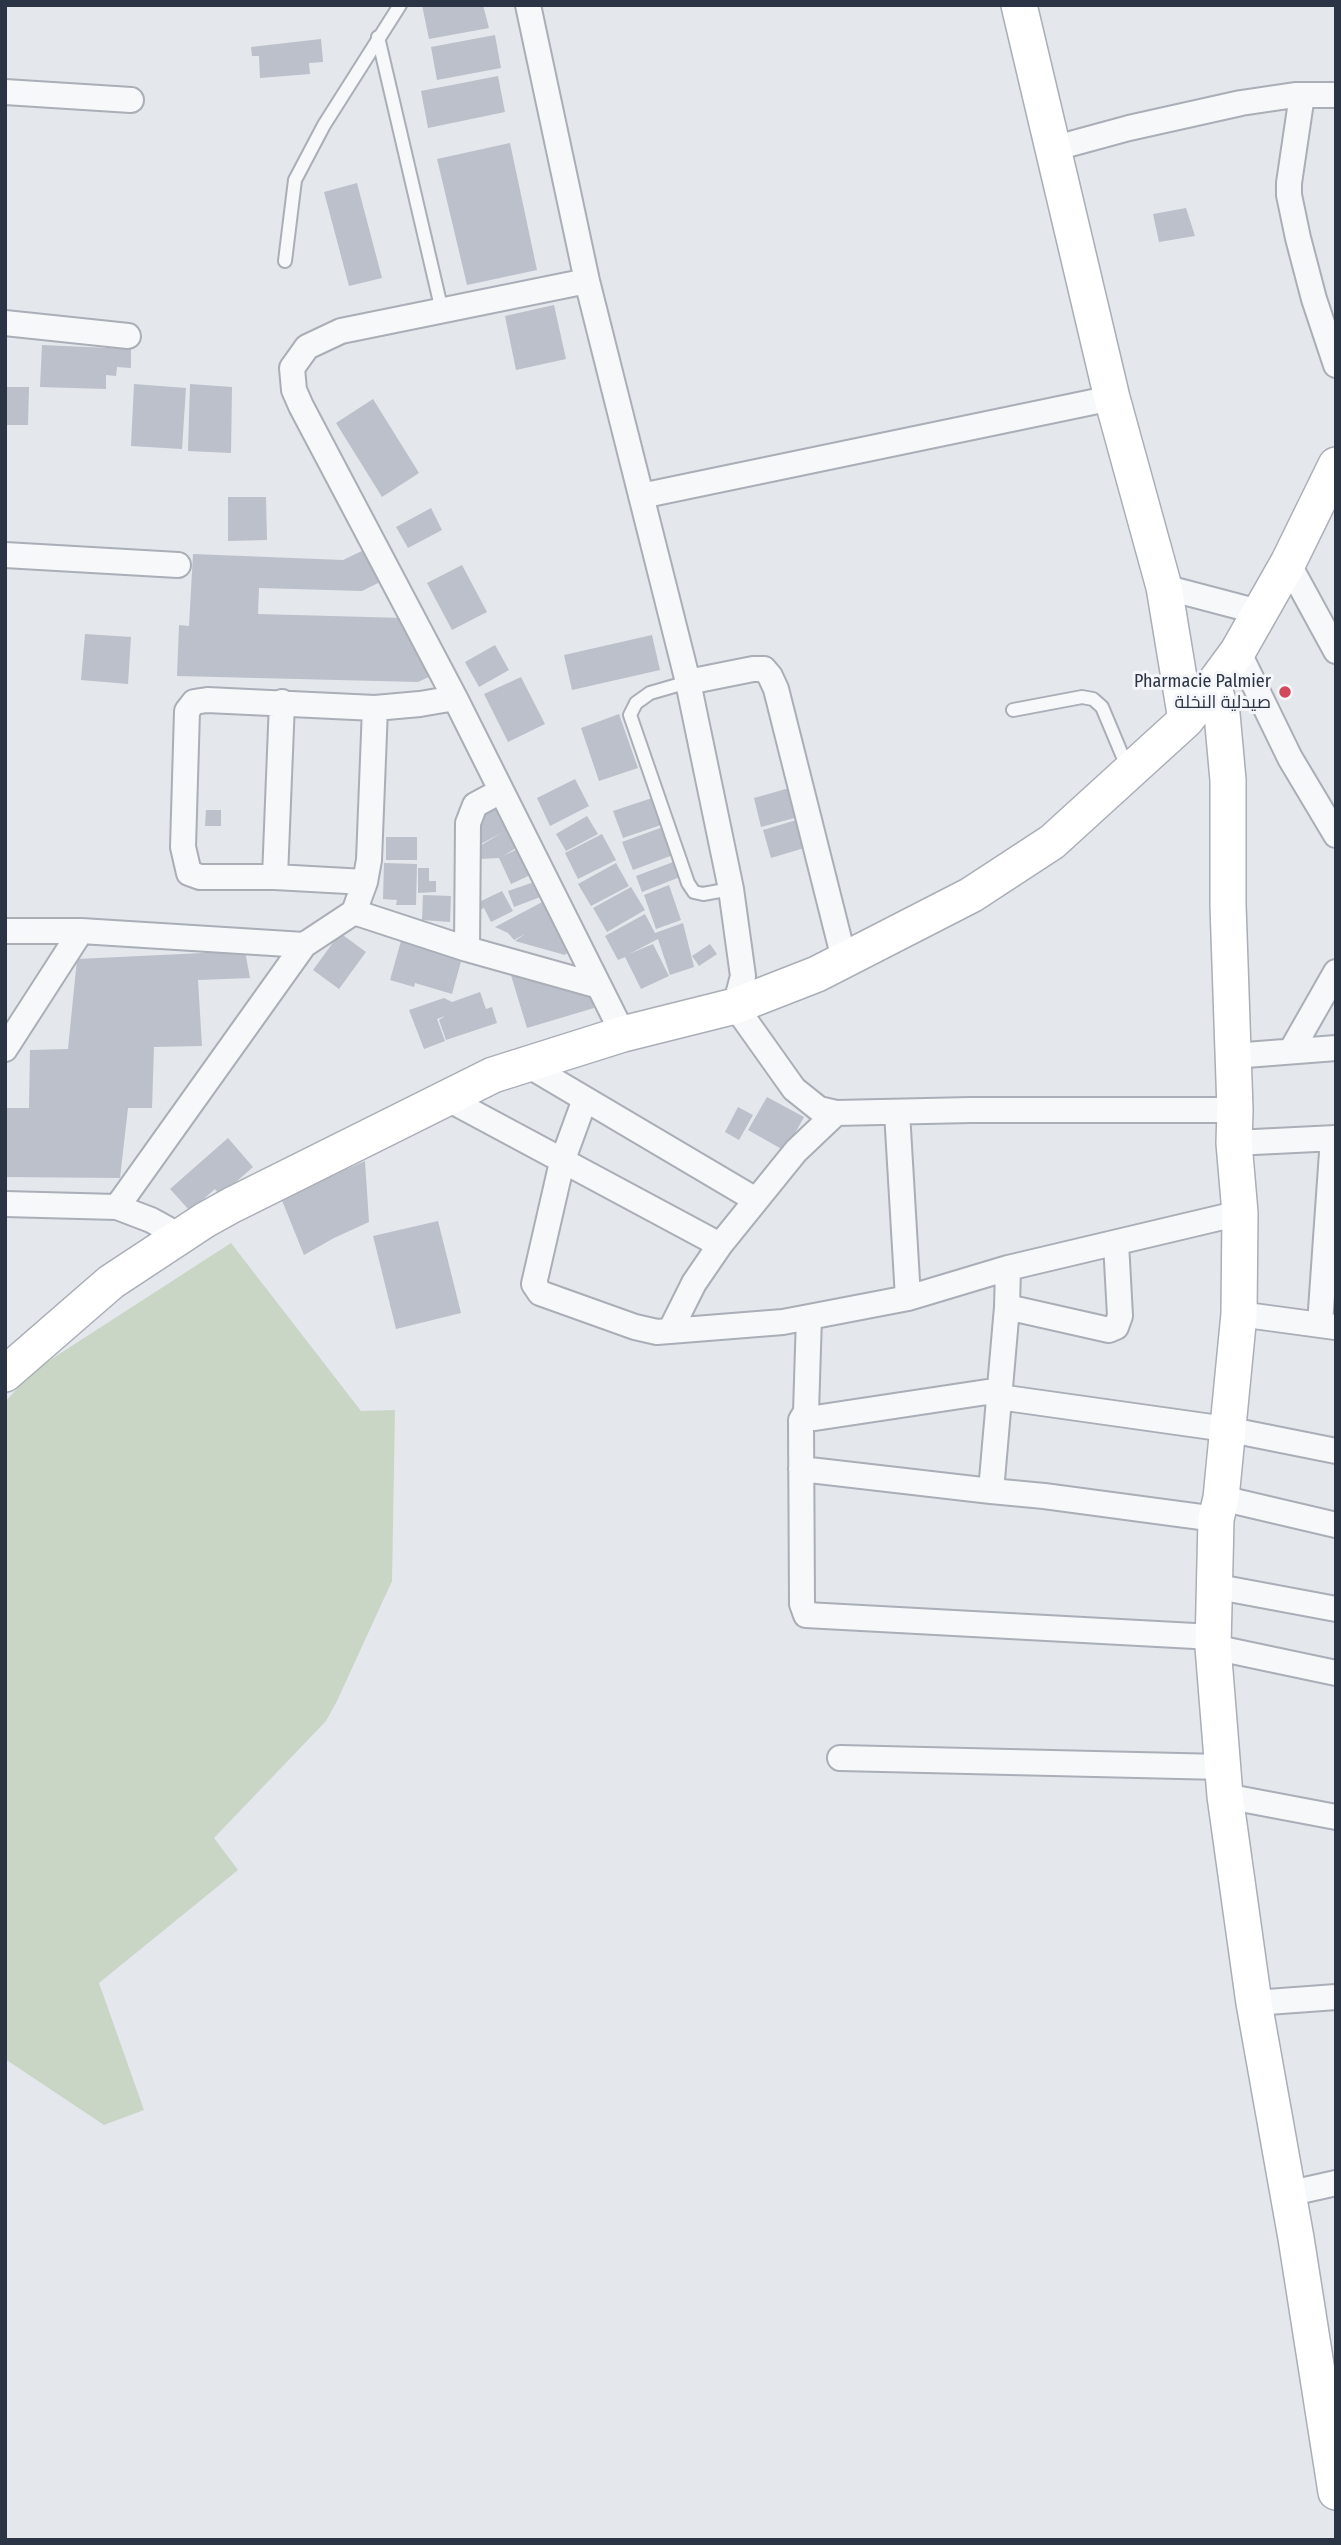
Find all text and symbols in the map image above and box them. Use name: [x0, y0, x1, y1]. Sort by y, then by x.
place label: Pharmacie Palmier صيدلية النخلة: [1134, 671, 1271, 714]
marker: Pharmacie Palmier صيدلية النخلة: [1277, 684, 1293, 700]

